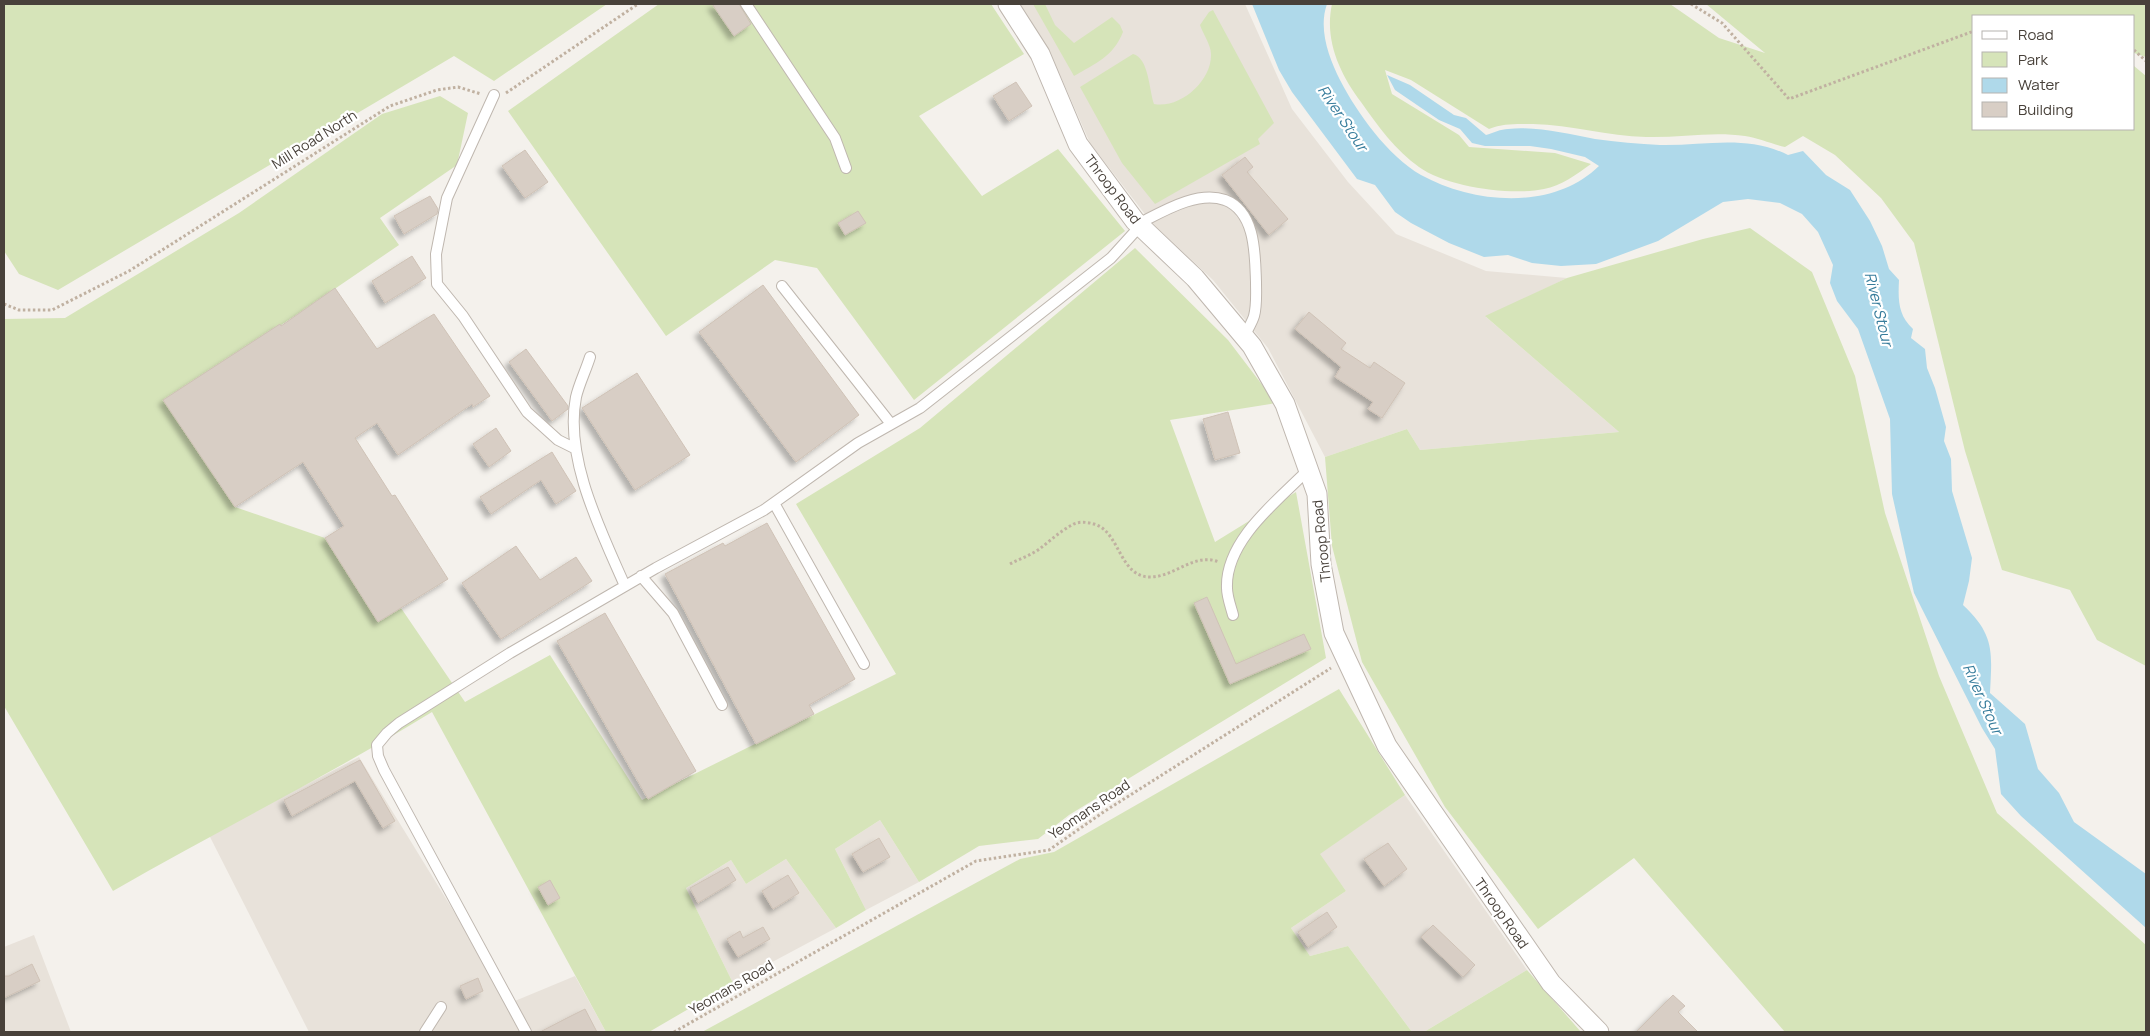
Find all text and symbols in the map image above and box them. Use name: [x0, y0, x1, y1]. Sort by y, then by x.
legend: [1972, 15, 2135, 130]
text: Road: [2018, 24, 2054, 45]
text: Park: [2018, 49, 2048, 70]
text: Water: [2018, 74, 2060, 95]
water label: River Stour: [1313, 81, 1374, 157]
text: Building: [2018, 99, 2073, 120]
street label: Mill Road North: [268, 105, 360, 173]
street label: Throop Road: [1081, 150, 1145, 228]
water label: River Stour: [1860, 270, 1899, 351]
street label: Throop Road: [1307, 499, 1335, 583]
water label: River Stour: [1958, 660, 2009, 740]
street label: Yeomans Road: [1045, 775, 1133, 843]
street label: Throop Road: [1471, 874, 1533, 952]
street label: Yeomans Road: [685, 955, 777, 1019]

